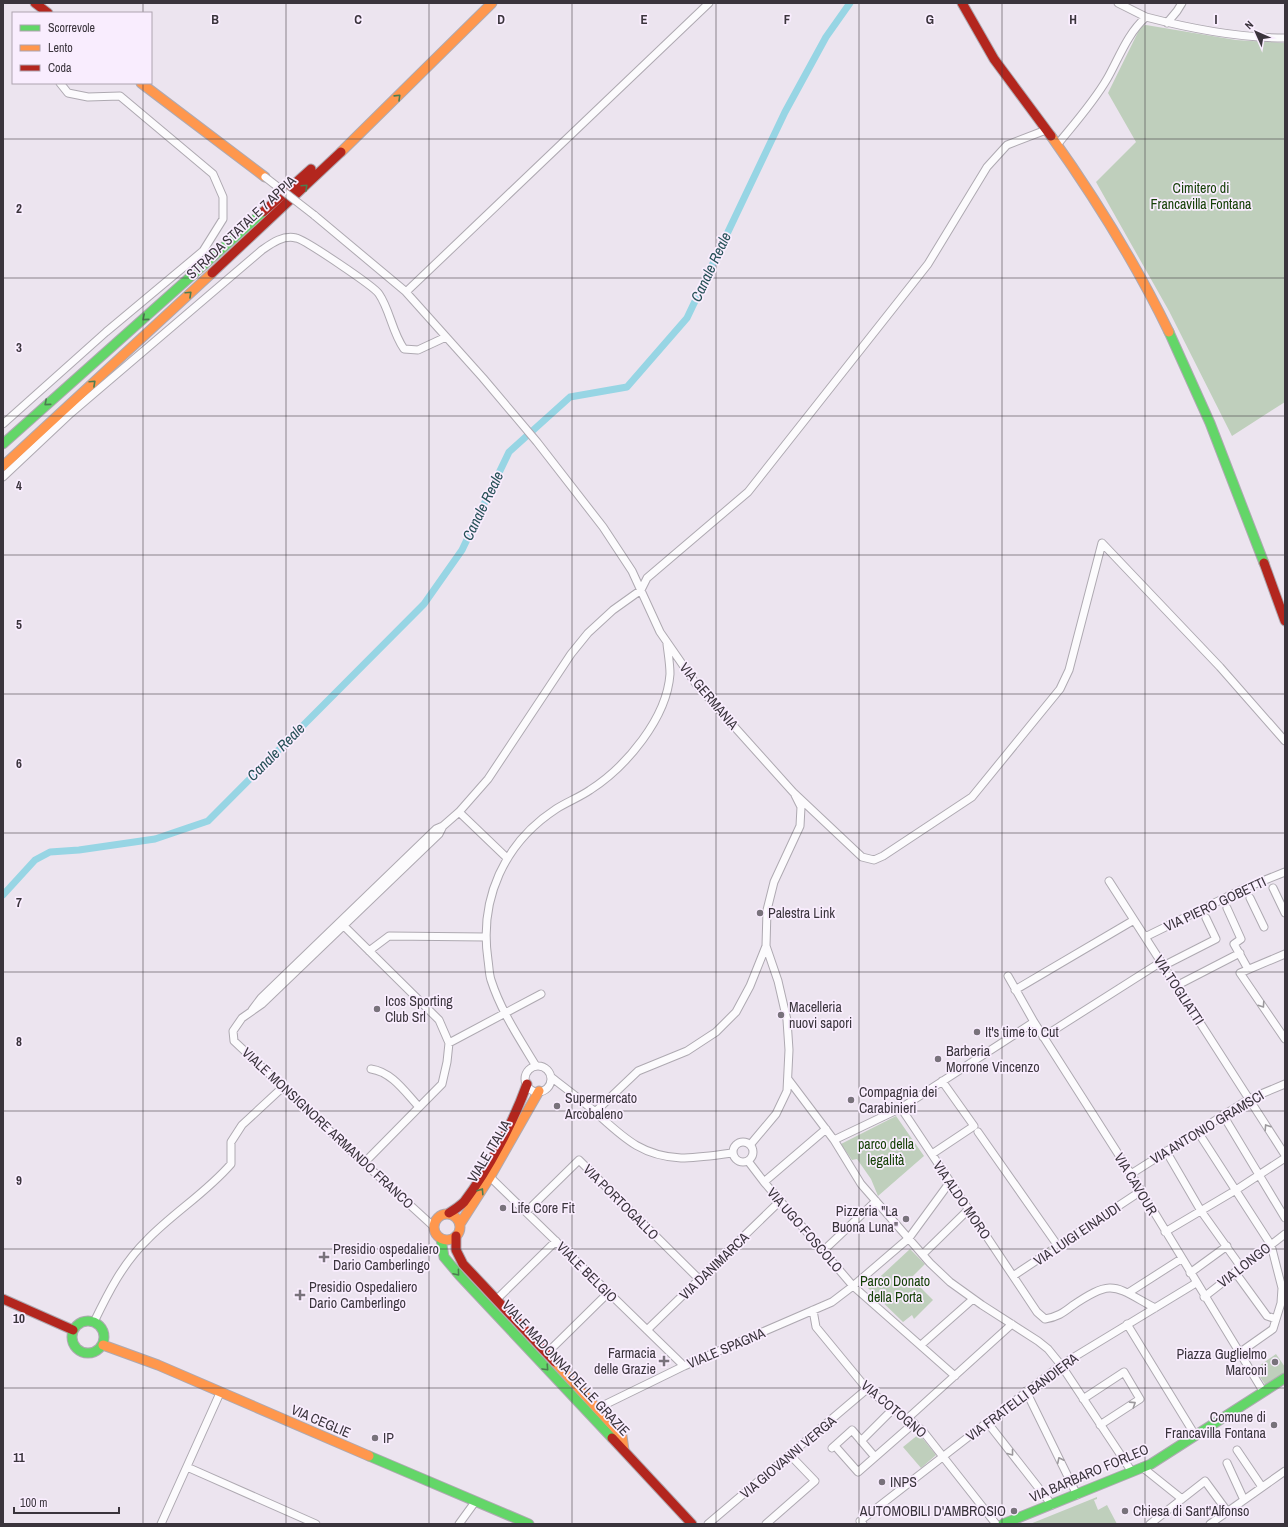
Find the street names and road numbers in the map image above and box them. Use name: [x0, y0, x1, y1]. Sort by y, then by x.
street label: STRADA STATALE 7 APPIA: [182, 171, 300, 283]
street label: VIA GERMANIA: [676, 659, 743, 734]
street label: VIA PIERO GOBETTI: [1161, 873, 1269, 935]
street label: VIA TOGLIATTI: [1150, 952, 1208, 1028]
street label: VIALE MONSIGNORE ARMANDO FRANCO: [238, 1044, 418, 1212]
street label: VIA ANTONIO GRAMSCI: [1147, 1086, 1267, 1168]
street label: VIALE ITALIA: [463, 1116, 515, 1186]
street label: VIA CAVOUR: [1110, 1150, 1162, 1218]
street label: VIA ALDO MORO: [929, 1157, 995, 1243]
street label: VIA PORTOGALLO: [579, 1160, 663, 1244]
street label: VIA UGO FOSCOLO: [763, 1184, 847, 1276]
street label: VIA LUIGI EINAUDI: [1030, 1198, 1124, 1270]
street label: VIA DANIMARCA: [675, 1228, 753, 1304]
street label: VIALE BELGIO: [553, 1238, 621, 1306]
street label: VIA LONGO: [1214, 1239, 1274, 1291]
street label: VIALE MADONNA DELLE GRAZIE: [498, 1296, 634, 1440]
street label: VIALE SPAGNA: [684, 1323, 768, 1372]
street label: VIA FRATELLI BANDIERA: [962, 1349, 1082, 1445]
street label: VIA COTOGNO: [857, 1376, 931, 1442]
street label: VIA CEGLIE: [288, 1400, 354, 1442]
street label: VIA GIOVANNI VERGA: [736, 1411, 840, 1502]
street label: VIA BARBARO FORLEO: [1027, 1440, 1151, 1506]

